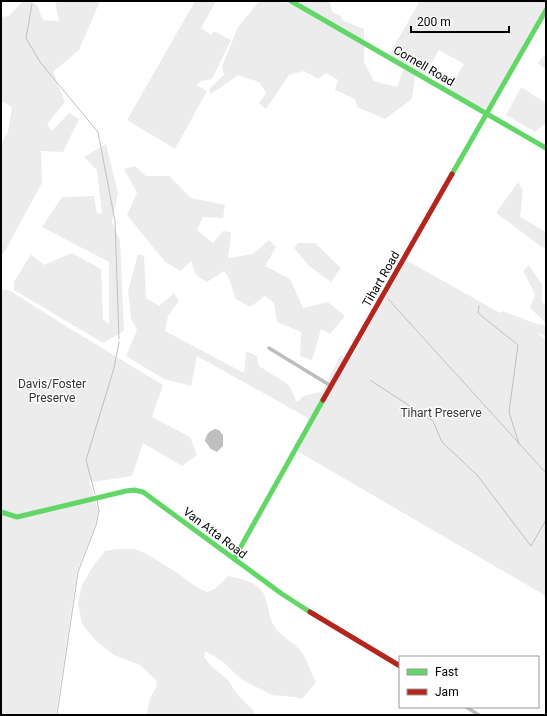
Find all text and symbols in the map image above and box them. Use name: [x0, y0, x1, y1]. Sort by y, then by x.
scale bar: [411, 8, 509, 34]
text: 200 m: [417, 15, 451, 29]
street label: Cornell Road: [391, 43, 457, 89]
street label: Tihart Road: [359, 249, 403, 309]
park label: Davis/Foster Preserve: [18, 377, 86, 405]
park label: Tihart Preserve: [400, 406, 482, 420]
street label: Van Atta Road: [180, 505, 250, 561]
legend: [399, 656, 539, 708]
text: Fast: [435, 665, 458, 679]
text: Jam: [435, 685, 459, 699]

